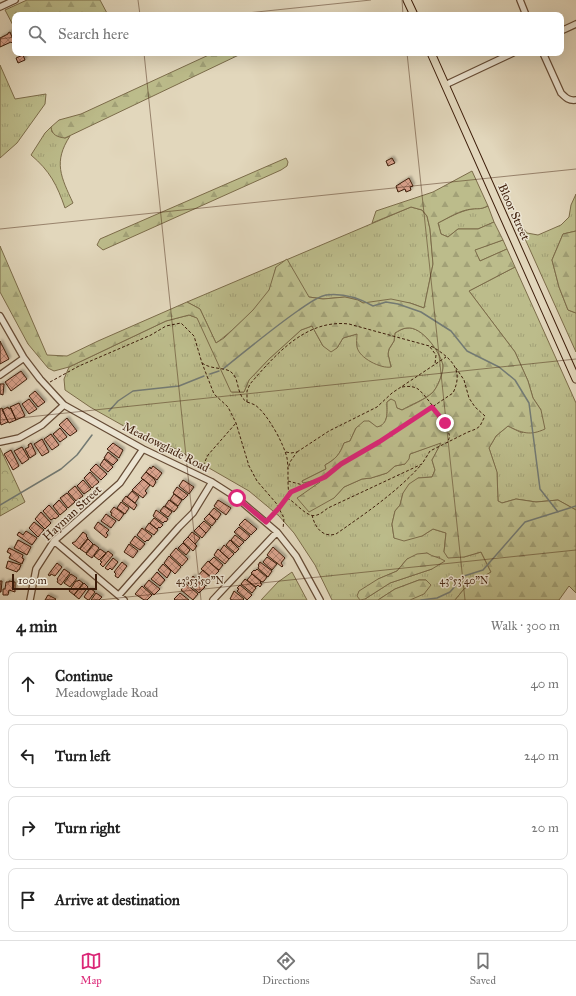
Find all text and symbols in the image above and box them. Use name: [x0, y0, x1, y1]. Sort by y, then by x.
search box: [12, 12, 564, 56]
icon: search: [26, 23, 48, 45]
text: Search here: [58, 25, 129, 43]
street label: Bloor Street: [495, 182, 533, 243]
route end: [436, 414, 454, 432]
street label: Meadowglade Road: [120, 419, 212, 476]
street label: Hayman Street: [40, 482, 105, 544]
route start: [228, 489, 246, 507]
scale bar: [12, 572, 97, 591]
text: 100 m: [18, 574, 47, 587]
text: 43°53'50"N: [176, 575, 224, 587]
text: 43°53'40"N: [440, 575, 489, 587]
text: 4 min: [16, 616, 57, 637]
text: Walk · 300 m: [491, 618, 560, 634]
text: Continue: [55, 667, 113, 685]
icon: ahead: [17, 673, 39, 695]
text: 40 m: [530, 676, 559, 692]
text: Meadowglade Road: [55, 685, 158, 701]
icon: left: [17, 745, 39, 767]
text: Turn left: [55, 747, 111, 765]
text: 240 m: [524, 748, 559, 764]
icon: right: [17, 817, 39, 839]
text: Turn right: [55, 819, 120, 837]
text: 20 m: [531, 820, 559, 836]
icon: arrive: [17, 889, 39, 911]
text: Arrive at destination: [55, 891, 180, 909]
tab: Map: [80, 950, 102, 987]
tab: Directions: [262, 950, 310, 987]
tab: Saved: [470, 950, 496, 987]

